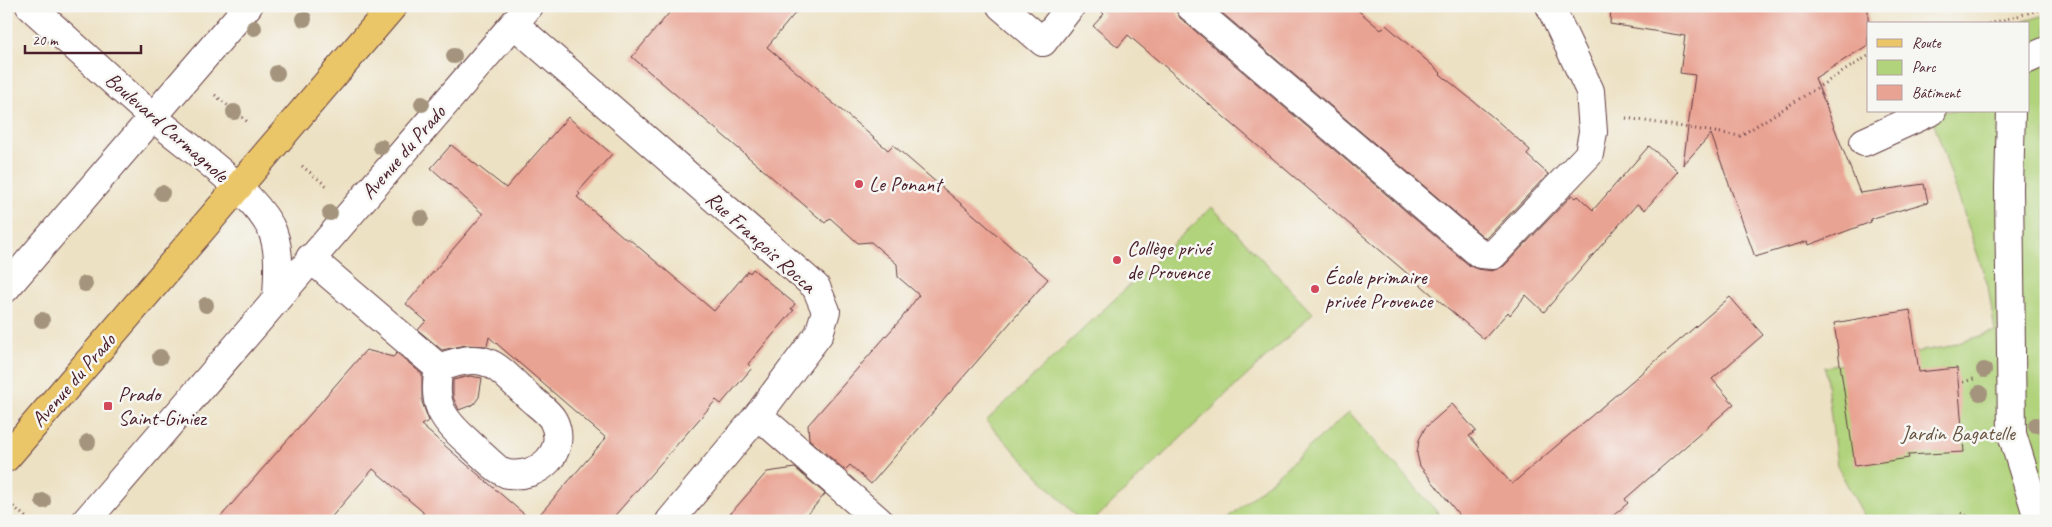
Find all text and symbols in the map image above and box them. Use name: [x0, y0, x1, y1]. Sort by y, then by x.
scale bar: [25, 22, 141, 54]
legend: [1867, 22, 2030, 112]
text: 20 m: [32, 31, 59, 50]
text: Route: [1912, 34, 1942, 53]
text: Parc: [1912, 58, 1936, 77]
street label: Boulevard Carmagnole: [100, 67, 235, 188]
text: Bâtiment: [1912, 84, 1962, 103]
street label: Avenue du Prado: [355, 99, 452, 204]
place label: Le Ponant: [869, 171, 944, 197]
marker: Le Ponant: [853, 178, 865, 190]
street label: Rue François Rocca: [700, 186, 823, 300]
place label: Collège privé de Provence: [1127, 235, 1214, 285]
marker: Collège privé de Provence: [1111, 254, 1123, 266]
place label: École primaire privée Provence: [1325, 264, 1435, 314]
marker: École primaire privée Provence: [1309, 283, 1321, 295]
street label: Avenue du Prado: [25, 327, 122, 432]
place label: Prado Saint-Giniez: [118, 381, 208, 431]
marker: Prado Saint-Giniez: [102, 400, 114, 412]
park label: Jardin Bagatelle: [1900, 420, 2016, 446]

